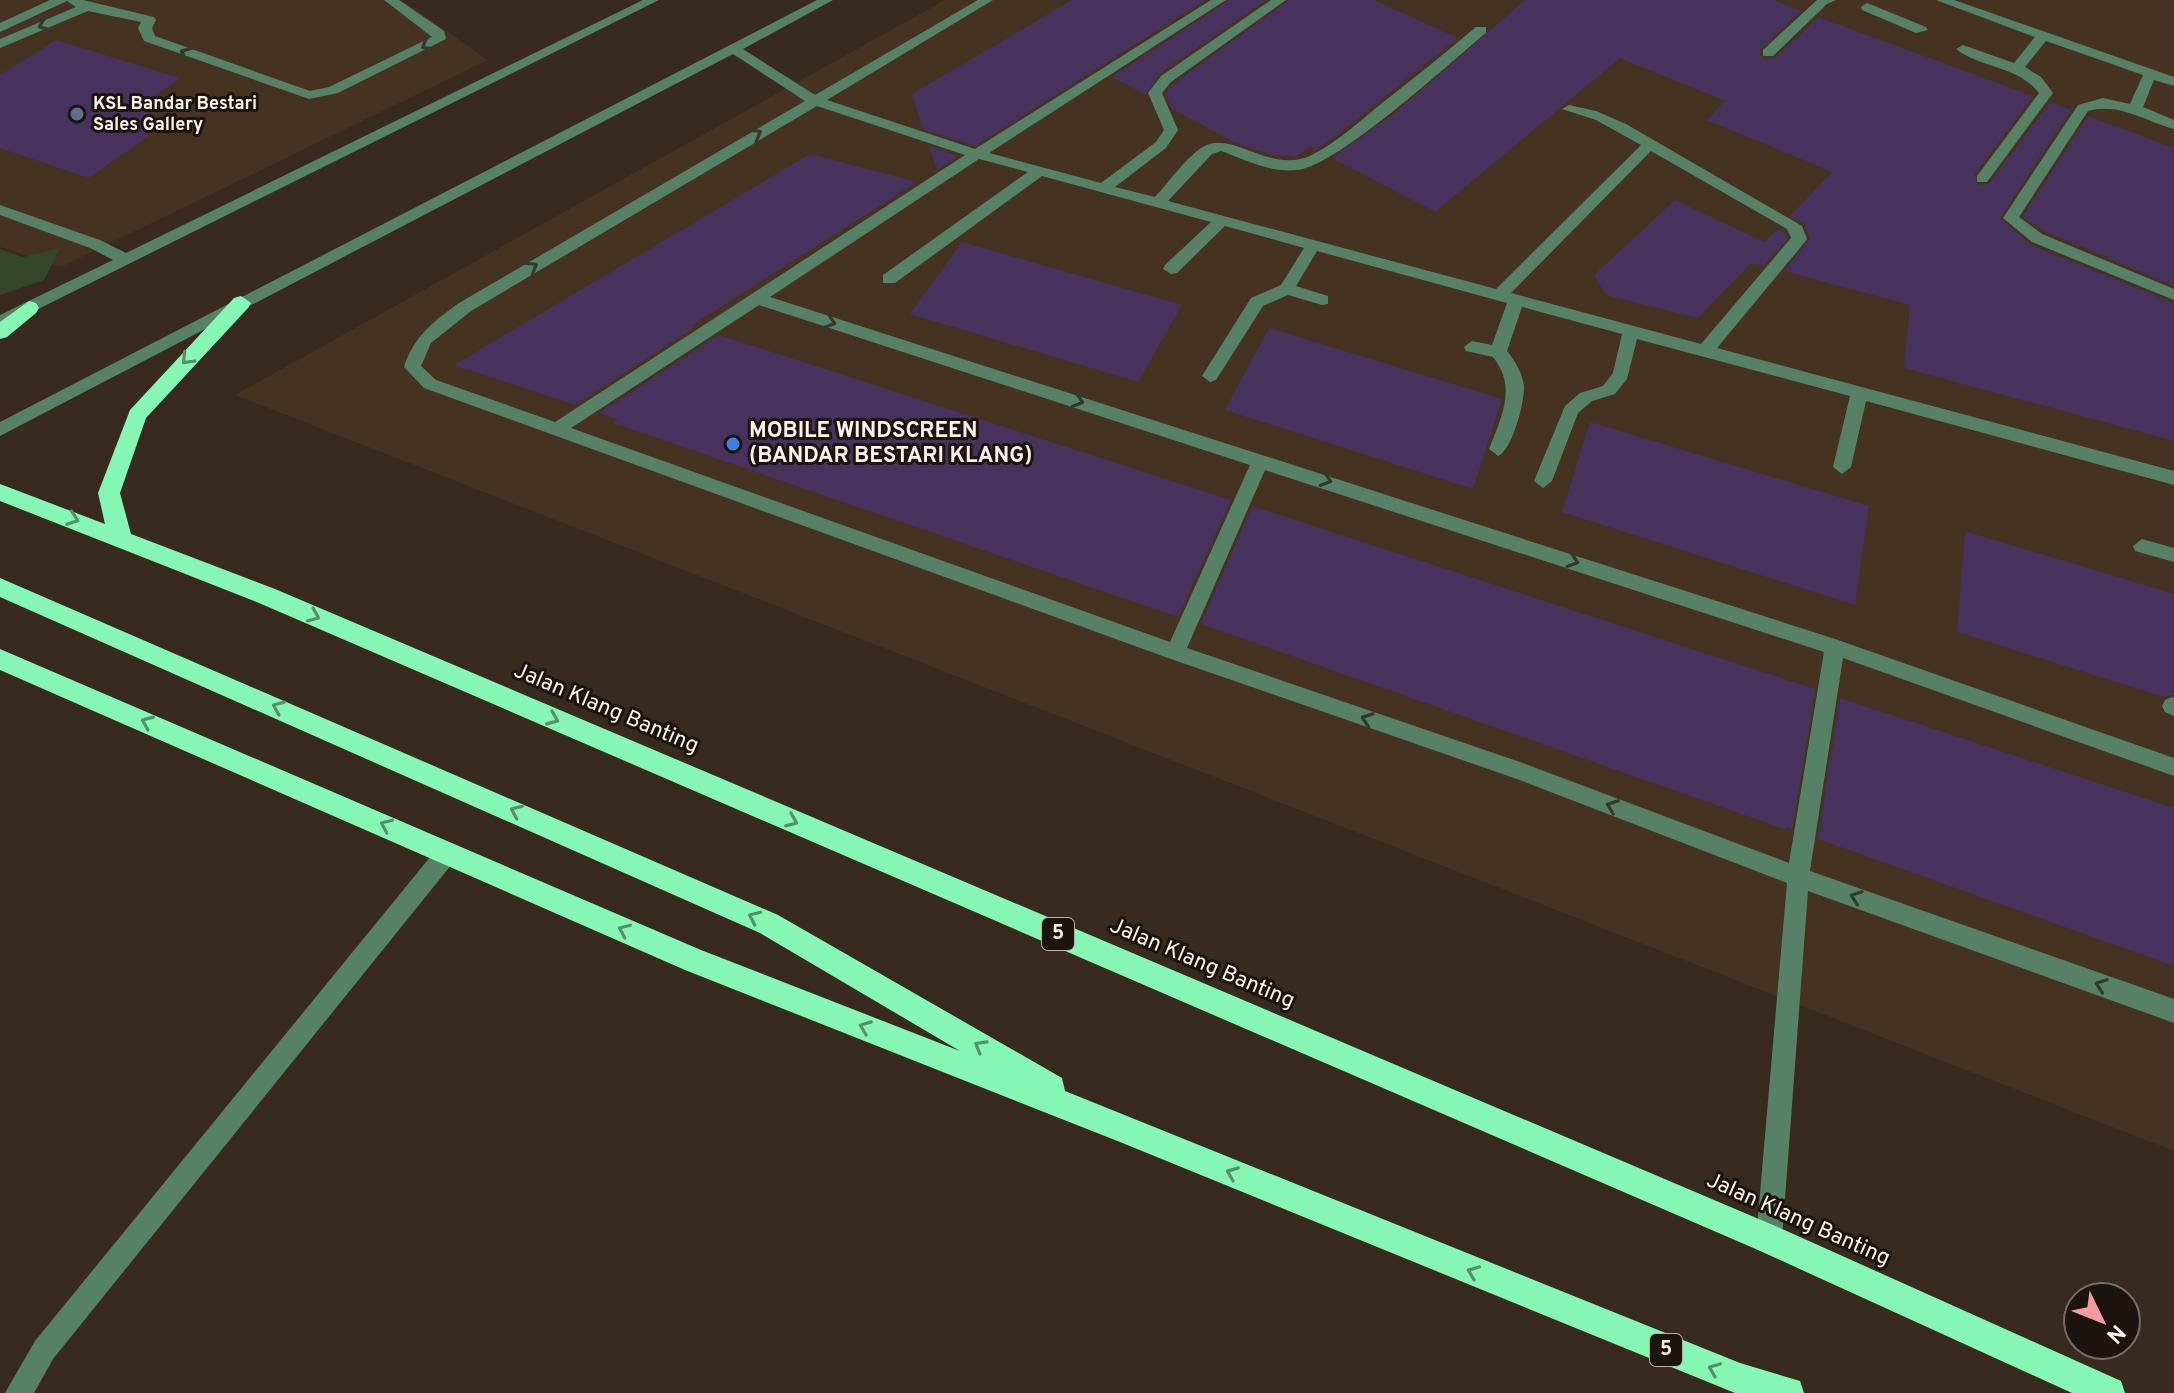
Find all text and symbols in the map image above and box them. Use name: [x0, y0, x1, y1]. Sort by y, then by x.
one-way arrow: [38, 16, 52, 32]
one-way arrow: [421, 36, 435, 51]
one-way arrow: [180, 46, 194, 63]
place label: KSL Bandar Bestari Sales Gallery: [93, 93, 257, 137]
marker: KSL Bandar Bestari Sales Gallery: [68, 105, 86, 123]
one-way arrow: [747, 128, 761, 144]
one-way arrow: [523, 261, 538, 277]
one-way arrow: [823, 312, 837, 328]
one-way arrow: [182, 350, 197, 364]
one-way arrow: [1070, 391, 1084, 407]
place label: MOBILE WINDSCREEN (BANDAR BESTARI KLANG): [749, 418, 1032, 470]
marker: MOBILE WINDSCREEN (BANDAR BESTARI KLANG): [724, 435, 742, 453]
one-way arrow: [1318, 471, 1332, 487]
one-way arrow: [65, 510, 79, 526]
one-way arrow: [1565, 552, 1579, 568]
one-way arrow: [306, 607, 321, 623]
street label: Jalan Klang Banting: [509, 658, 703, 760]
one-way arrow: [272, 701, 286, 717]
one-way arrow: [545, 709, 560, 725]
one-way arrow: [1361, 712, 1375, 728]
one-way arrow: [141, 716, 155, 732]
one-way arrow: [1606, 799, 1620, 816]
one-way arrow: [510, 805, 525, 821]
one-way arrow: [784, 811, 799, 827]
one-way arrow: [380, 819, 394, 835]
one-way arrow: [1850, 891, 1864, 907]
one-way arrow: [748, 911, 762, 927]
street label: Jalan Klang Banting: [1105, 913, 1299, 1015]
road number: 5: [1042, 918, 1074, 950]
one-way arrow: [618, 923, 632, 939]
one-way arrow: [2094, 978, 2108, 995]
one-way arrow: [859, 1021, 873, 1037]
one-way arrow: [974, 1040, 989, 1056]
one-way arrow: [1226, 1167, 1240, 1183]
street label: Jalan Klang Banting: [1702, 1167, 1894, 1273]
one-way arrow: [1467, 1265, 1481, 1281]
north arrow: [2062, 1281, 2142, 1361]
text: N: [2100, 1318, 2130, 1348]
road number: 5: [1650, 1334, 1682, 1366]
one-way arrow: [1708, 1362, 1722, 1379]

